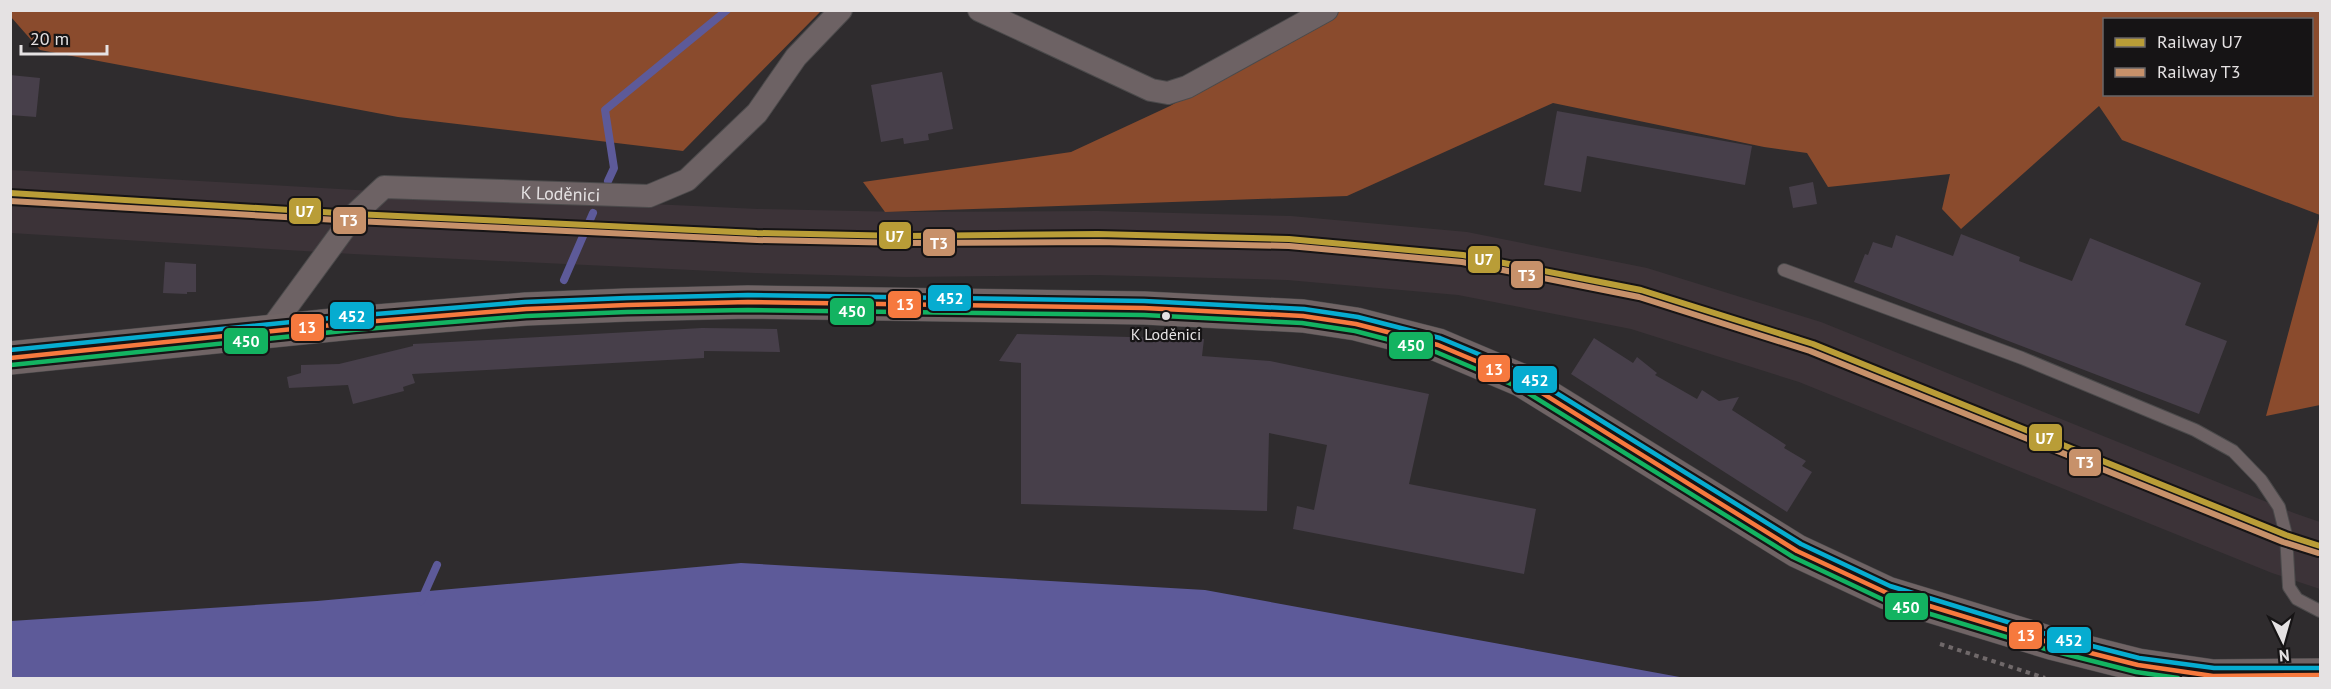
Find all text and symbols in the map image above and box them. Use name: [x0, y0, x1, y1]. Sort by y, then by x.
scale bar: [21, 18, 106, 56]
legend: [2103, 18, 2313, 96]
text: 20 m: [30, 27, 69, 50]
text: Railway U7: [2157, 30, 2243, 53]
text: Railway T3: [2157, 60, 2240, 83]
street label: K Loděnici: [520, 180, 601, 206]
line badge: U7: [288, 197, 322, 225]
text: U7: [295, 201, 315, 221]
line badge: T3: [332, 206, 367, 235]
text: T3: [340, 210, 358, 230]
line badge: U7: [878, 221, 912, 250]
text: U7: [885, 226, 905, 246]
line badge: T3: [922, 228, 956, 257]
text: T3: [930, 233, 948, 253]
line badge: U7: [1467, 245, 1501, 274]
text: U7: [1474, 249, 1494, 269]
line badge: T3: [1510, 260, 1544, 289]
text: T3: [1518, 265, 1536, 285]
line badge: 452: [927, 284, 972, 312]
text: 452: [936, 288, 964, 308]
line badge: 13: [887, 290, 922, 319]
text: 13: [896, 294, 914, 314]
line badge: 450: [829, 297, 875, 326]
line badge: 452: [329, 301, 375, 330]
text: 450: [838, 301, 866, 321]
text: 452: [338, 306, 366, 326]
marker: K Loděnici: [1160, 310, 1172, 322]
line badge: 13: [290, 313, 325, 342]
text: 13: [298, 317, 316, 337]
place label: K Loděnici: [1131, 324, 1201, 344]
line badge: 450: [223, 327, 269, 355]
text: 450: [232, 331, 260, 351]
line badge: 450: [1388, 331, 1434, 360]
text: 450: [1397, 335, 1425, 355]
line badge: 13: [1477, 354, 1511, 383]
text: 13: [1485, 359, 1503, 379]
line badge: 452: [1512, 365, 1558, 394]
text: 452: [1521, 370, 1549, 390]
line badge: U7: [2028, 423, 2063, 452]
text: U7: [2035, 428, 2055, 448]
line badge: T3: [2068, 448, 2102, 477]
text: T3: [2076, 452, 2094, 472]
line badge: 450: [1884, 592, 1929, 621]
text: 450: [1892, 597, 1920, 617]
north arrow: [2253, 611, 2313, 671]
line badge: 13: [2008, 621, 2043, 650]
text: 13: [2017, 625, 2035, 645]
line badge: 452: [2046, 626, 2092, 654]
text: 452: [2055, 630, 2083, 650]
text: N: [2278, 646, 2290, 666]

